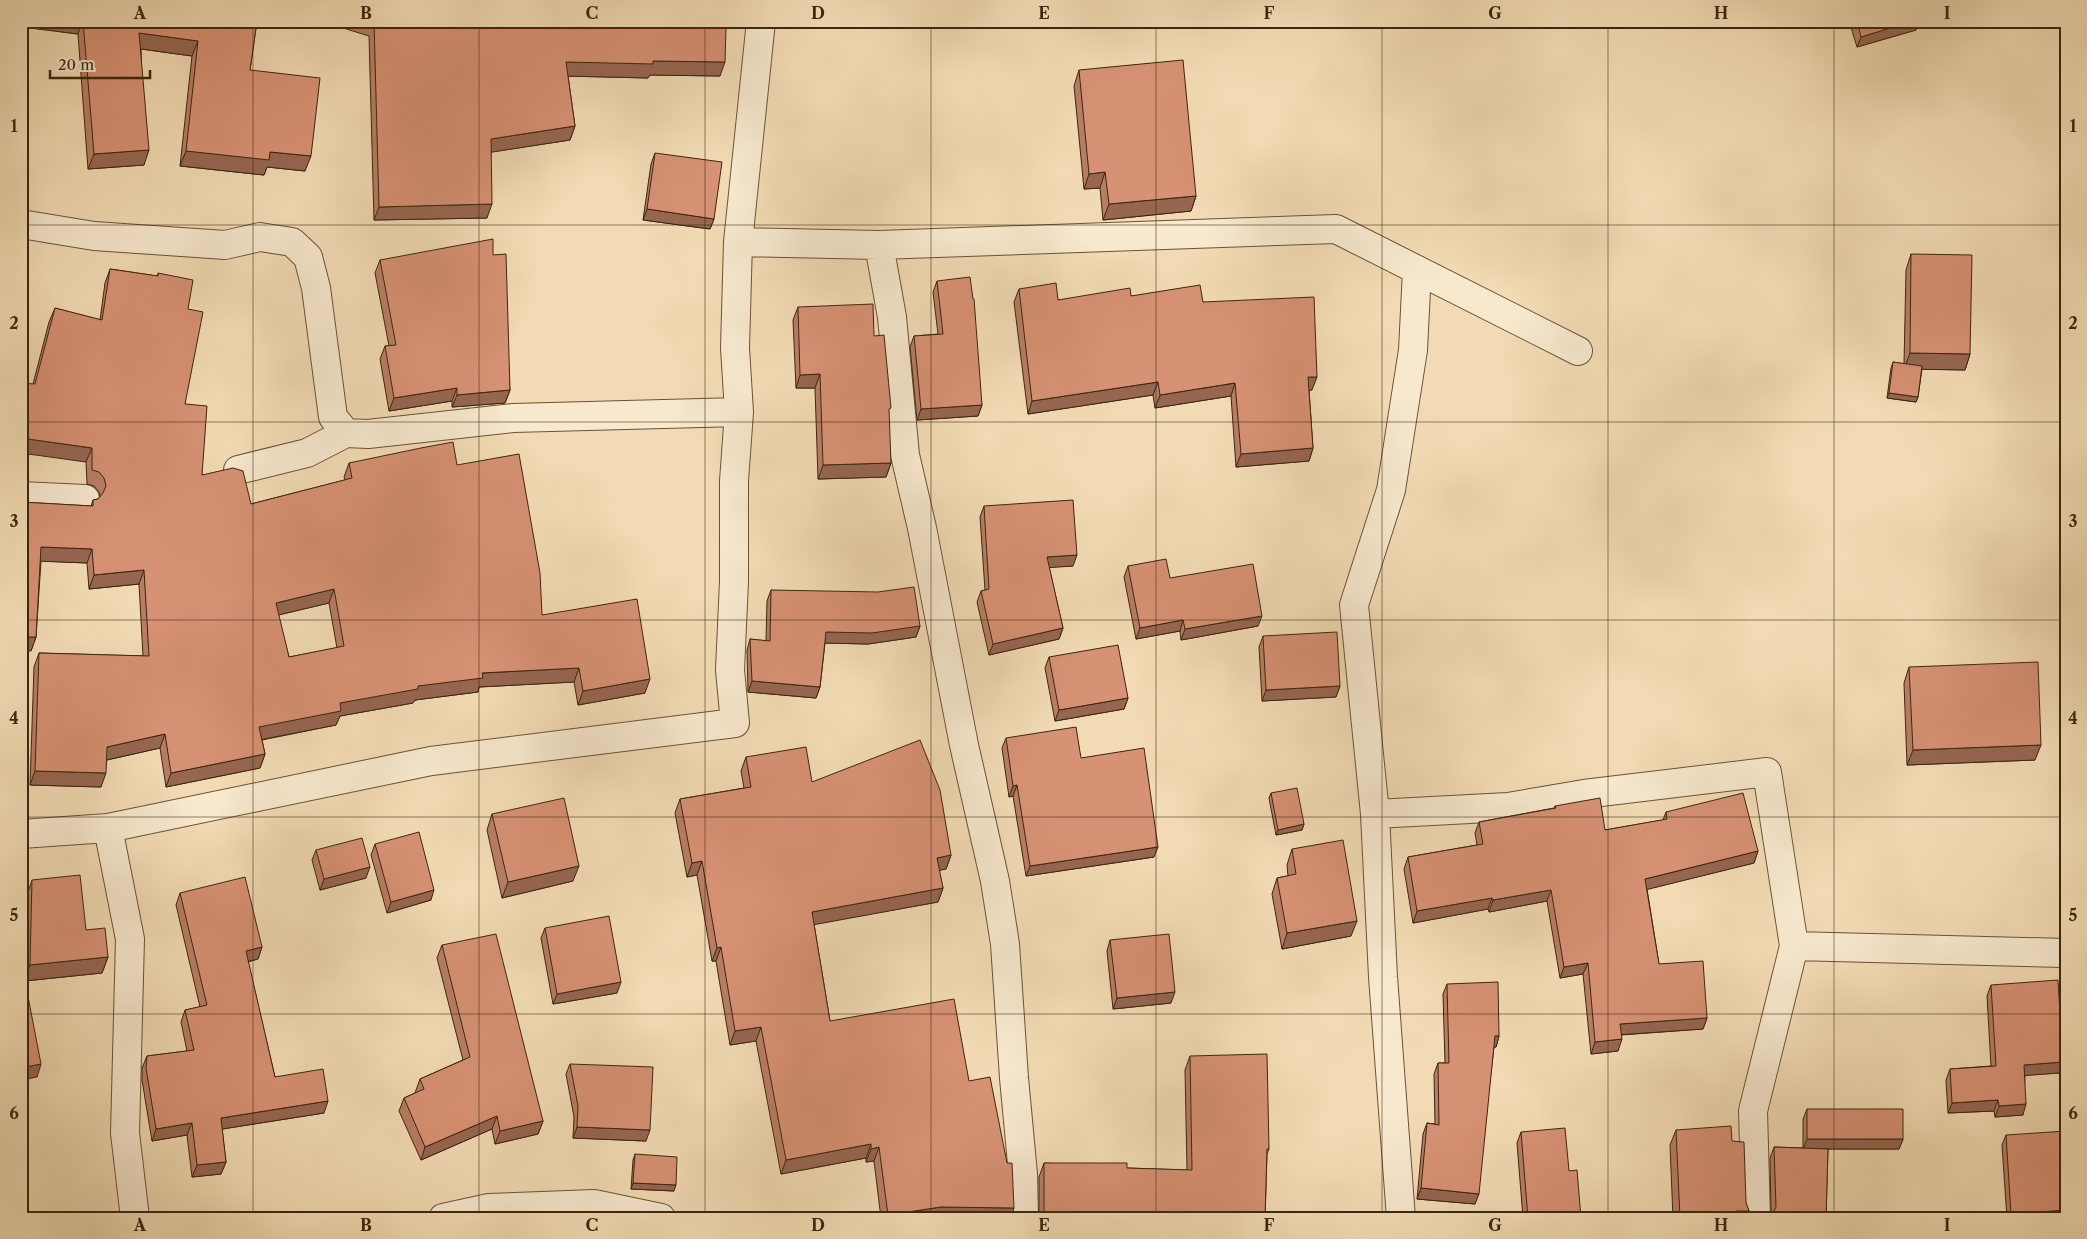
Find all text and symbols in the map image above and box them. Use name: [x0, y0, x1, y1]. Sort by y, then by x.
text: A: [133, 3, 147, 23]
text: B: [360, 3, 372, 23]
text: C: [586, 3, 598, 23]
text: D: [811, 3, 825, 23]
text: E: [1038, 3, 1050, 23]
text: F: [1264, 3, 1275, 23]
text: G: [1488, 3, 1502, 23]
text: H: [1714, 3, 1728, 23]
text: I: [1944, 3, 1951, 23]
scale bar: [50, 48, 150, 80]
text: 20 m: [58, 55, 94, 74]
text: 1: [10, 116, 18, 136]
text: 1: [2069, 116, 2077, 136]
text: 2: [9, 313, 19, 333]
text: 2: [2068, 313, 2078, 333]
text: 3: [9, 511, 19, 531]
text: 3: [2068, 511, 2078, 531]
text: 4: [9, 708, 19, 728]
text: 4: [2068, 708, 2078, 728]
text: 5: [10, 905, 19, 925]
text: 5: [2069, 905, 2078, 925]
text: 6: [9, 1103, 19, 1123]
text: 6: [2068, 1103, 2078, 1123]
text: A: [133, 1215, 147, 1235]
text: B: [360, 1215, 372, 1235]
text: C: [586, 1215, 598, 1235]
text: D: [811, 1215, 825, 1235]
text: E: [1038, 1215, 1050, 1235]
text: F: [1264, 1215, 1275, 1235]
text: G: [1488, 1215, 1502, 1235]
text: H: [1714, 1215, 1728, 1235]
text: I: [1944, 1215, 1951, 1235]

